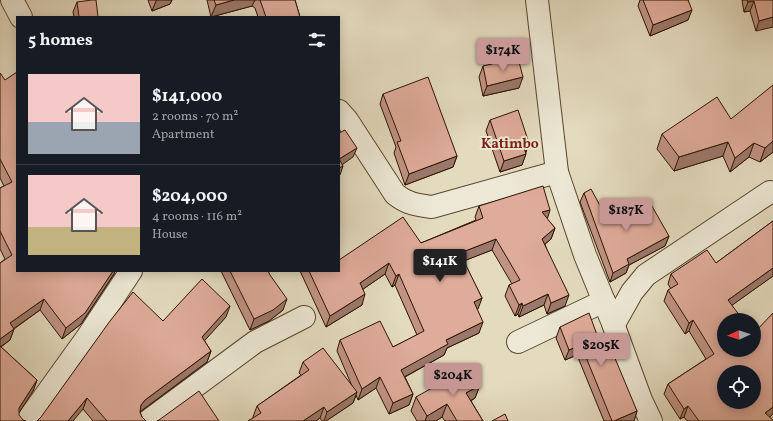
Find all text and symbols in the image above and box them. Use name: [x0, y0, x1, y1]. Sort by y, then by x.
text: 5 homes: [28, 29, 93, 52]
icon: filters: [306, 29, 328, 51]
pin: $174K: [475, 38, 531, 72]
text: $174K: [486, 42, 520, 60]
text: $141,000: [152, 85, 222, 108]
icon: home: [60, 90, 108, 138]
text: 2 rooms · 70 m²: [152, 108, 238, 126]
text: Apartment: [152, 126, 215, 144]
district label: Katimbo: [481, 135, 539, 154]
text: $204,000: [152, 185, 227, 208]
icon: home: [60, 191, 108, 239]
pin: $187K: [598, 198, 654, 232]
text: $187K: [608, 202, 644, 220]
text: 4 rooms · 116 m²: [152, 208, 242, 226]
text: House: [152, 226, 188, 244]
pin: $141K: [412, 249, 468, 283]
text: $141K: [423, 253, 458, 271]
north arrow: [717, 313, 761, 357]
map controls: [717, 313, 761, 409]
pin: $205K: [573, 333, 629, 367]
text: $205K: [582, 337, 620, 355]
pin: $204K: [425, 363, 481, 397]
button: locate: [717, 365, 761, 409]
text: $204K: [433, 367, 473, 385]

